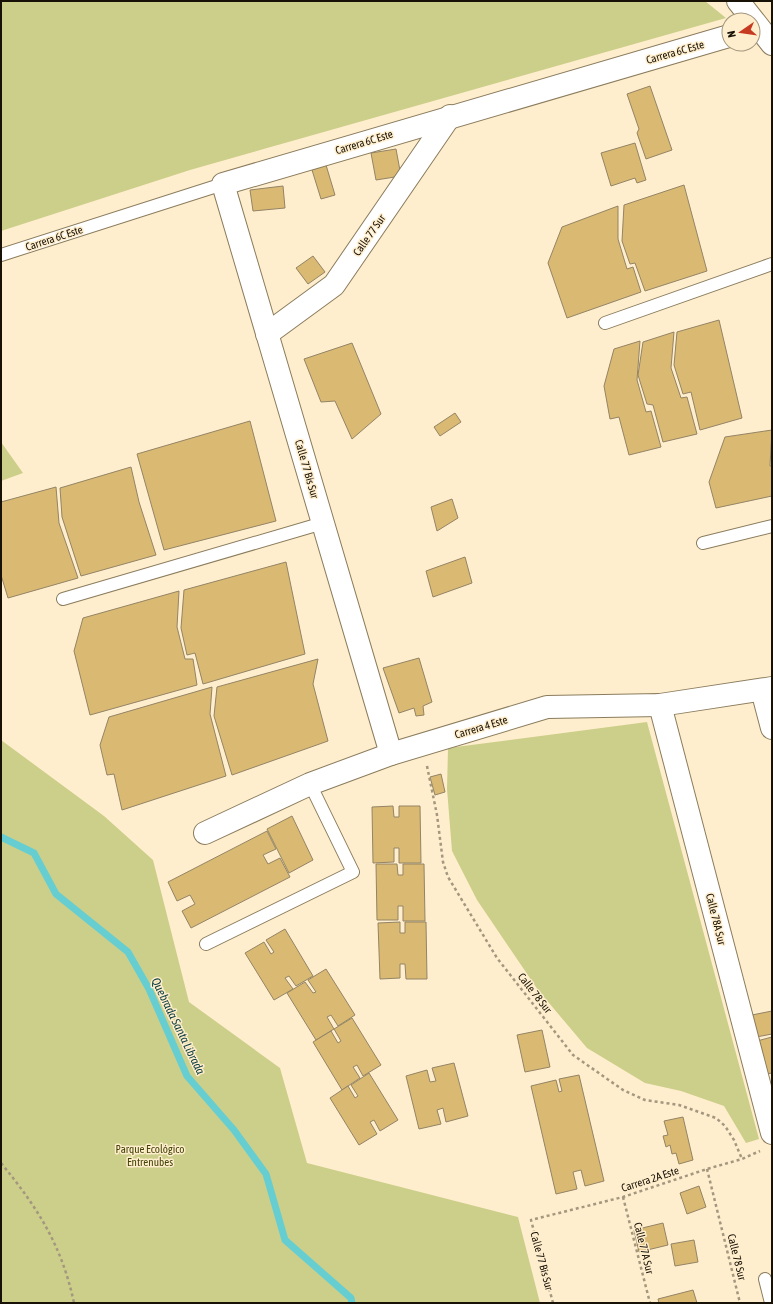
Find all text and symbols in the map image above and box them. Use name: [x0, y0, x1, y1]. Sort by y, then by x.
north arrow: [721, 12, 761, 52]
text: N: [725, 30, 738, 39]
street label: Carrera 6C Este: [645, 38, 705, 66]
street label: Carrera 6C Este: [334, 128, 394, 156]
street label: Calle 77 Sur: [351, 212, 388, 258]
street label: Carrera 6C Este: [24, 223, 84, 253]
street label: Calle 77 Bis Sur: [293, 438, 321, 500]
street label: Carrera 4 Este: [453, 713, 509, 741]
street label: Calle 78A Sur: [704, 892, 728, 947]
street label: Calle 78 Sur: [516, 971, 555, 1016]
water label: Quebrada Santa Librada: [149, 975, 208, 1077]
park label: Parque Ecológico Entrenubes: [116, 1143, 184, 1168]
street label: Carrera 2A Este: [620, 1164, 680, 1194]
street label: Calle 77A Sur: [632, 1221, 656, 1276]
street label: Calle 77 Bis Sur: [528, 1230, 556, 1292]
street label: Calle 78 Sur: [725, 1233, 749, 1282]

